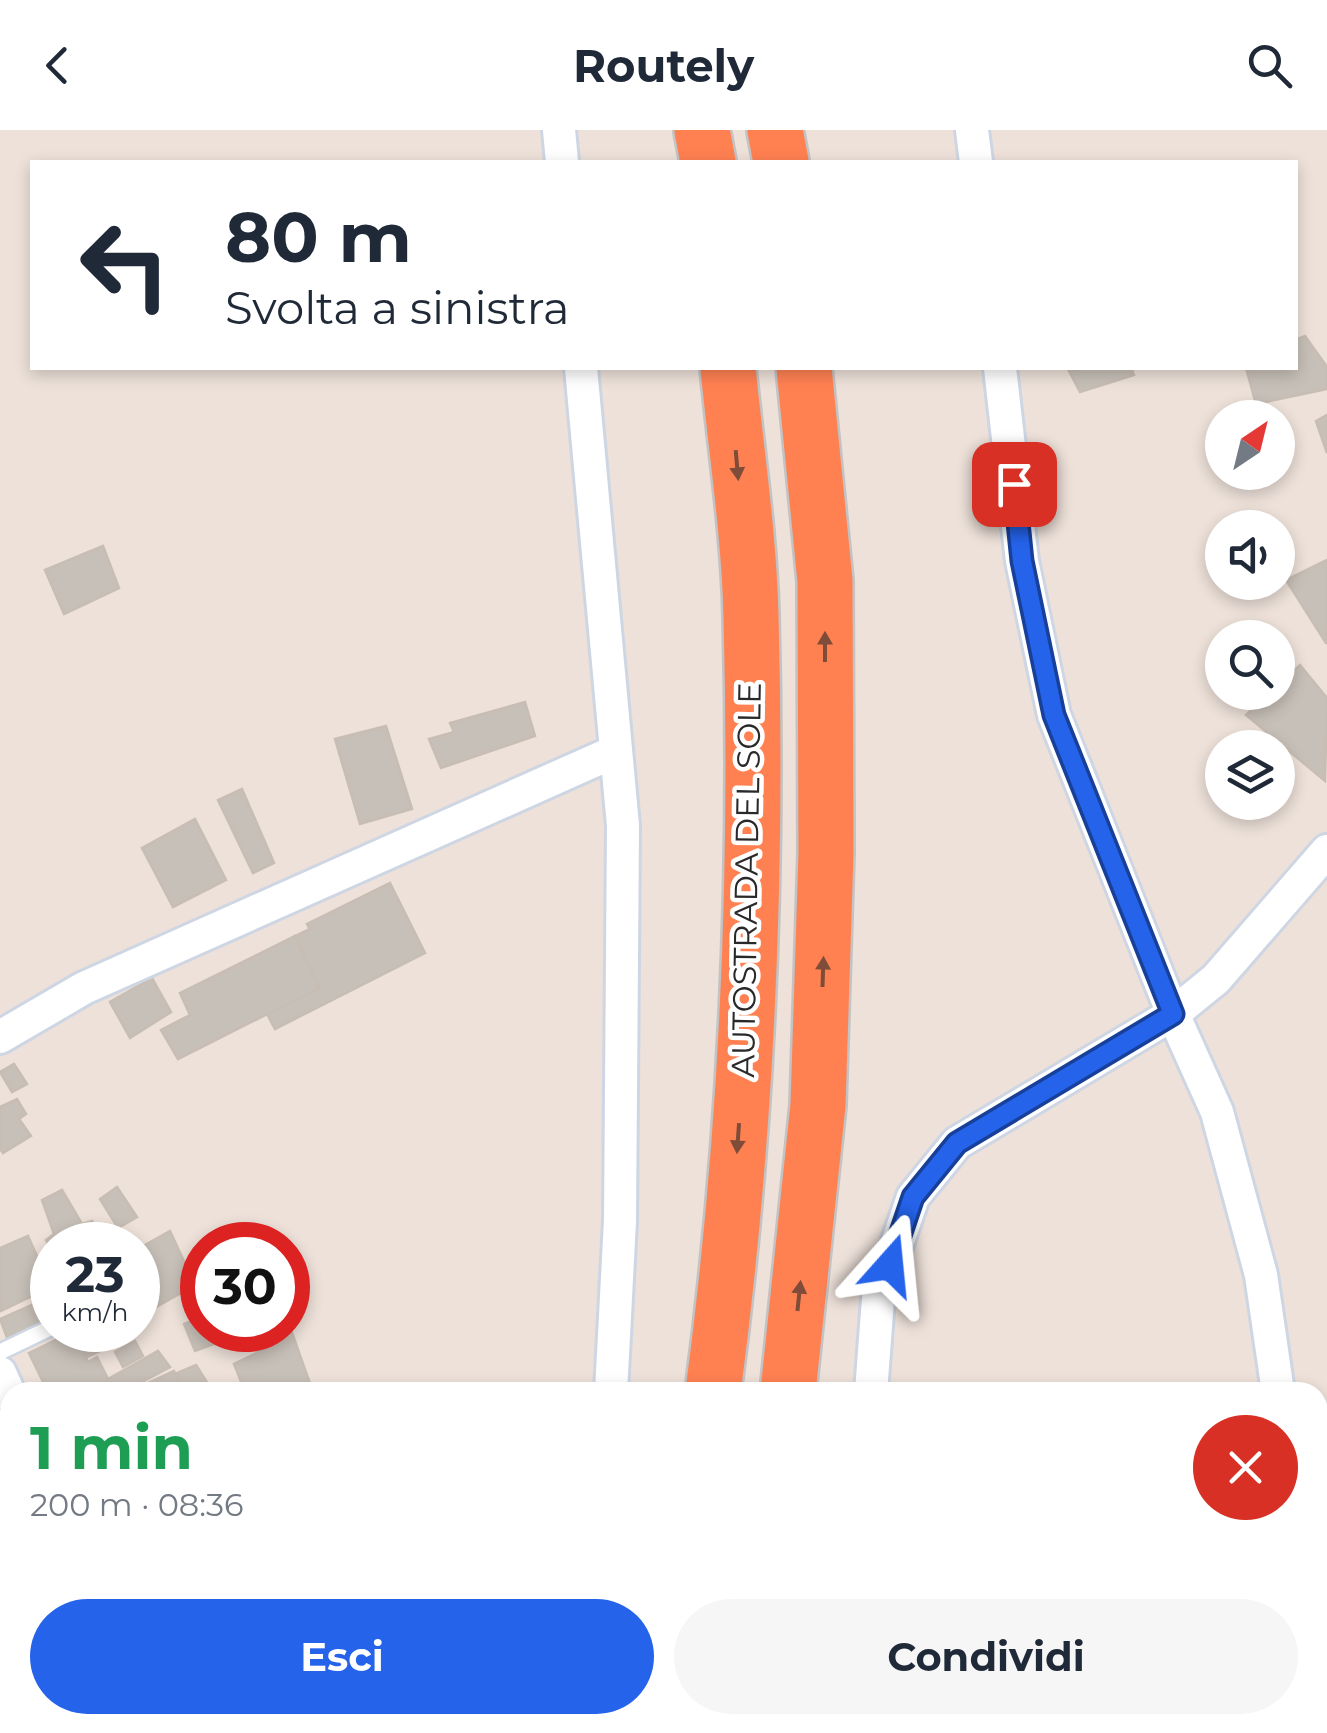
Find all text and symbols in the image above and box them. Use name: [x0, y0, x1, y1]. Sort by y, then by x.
icon: back: [30, 38, 85, 93]
text: Routely: [573, 38, 754, 93]
icon: search: [1242, 38, 1297, 93]
text: 80 m: [225, 194, 412, 280]
icon: left: [60, 200, 190, 330]
text: Svolta a sinistra: [225, 280, 570, 335]
north arrow: [1205, 400, 1295, 490]
map controls: [1205, 400, 1295, 820]
pin: [972, 442, 1057, 527]
one-way arrow: [730, 449, 746, 481]
icon: arrive: [987, 457, 1042, 512]
button: sound: [1205, 510, 1295, 600]
button: search: [1205, 620, 1295, 710]
one-way arrow: [817, 630, 833, 662]
street label: AUTOSTRADA DEL SOLE: [723, 682, 769, 1078]
button: layers: [1205, 730, 1295, 820]
one-way arrow: [815, 955, 831, 987]
one-way arrow: [730, 1123, 746, 1155]
position arrow: [838, 1213, 942, 1317]
speed limit sign: 30: [180, 1222, 310, 1352]
text: 23: [65, 1244, 125, 1305]
one-way arrow: [791, 1279, 807, 1311]
text: km/h: [62, 1297, 128, 1327]
text: 1 min: [30, 1411, 193, 1484]
button: close: [1193, 1415, 1298, 1520]
text: 200 m · 08:36: [30, 1485, 244, 1524]
button: Esci: [30, 1599, 654, 1714]
button: Condividi: [674, 1599, 1298, 1714]

